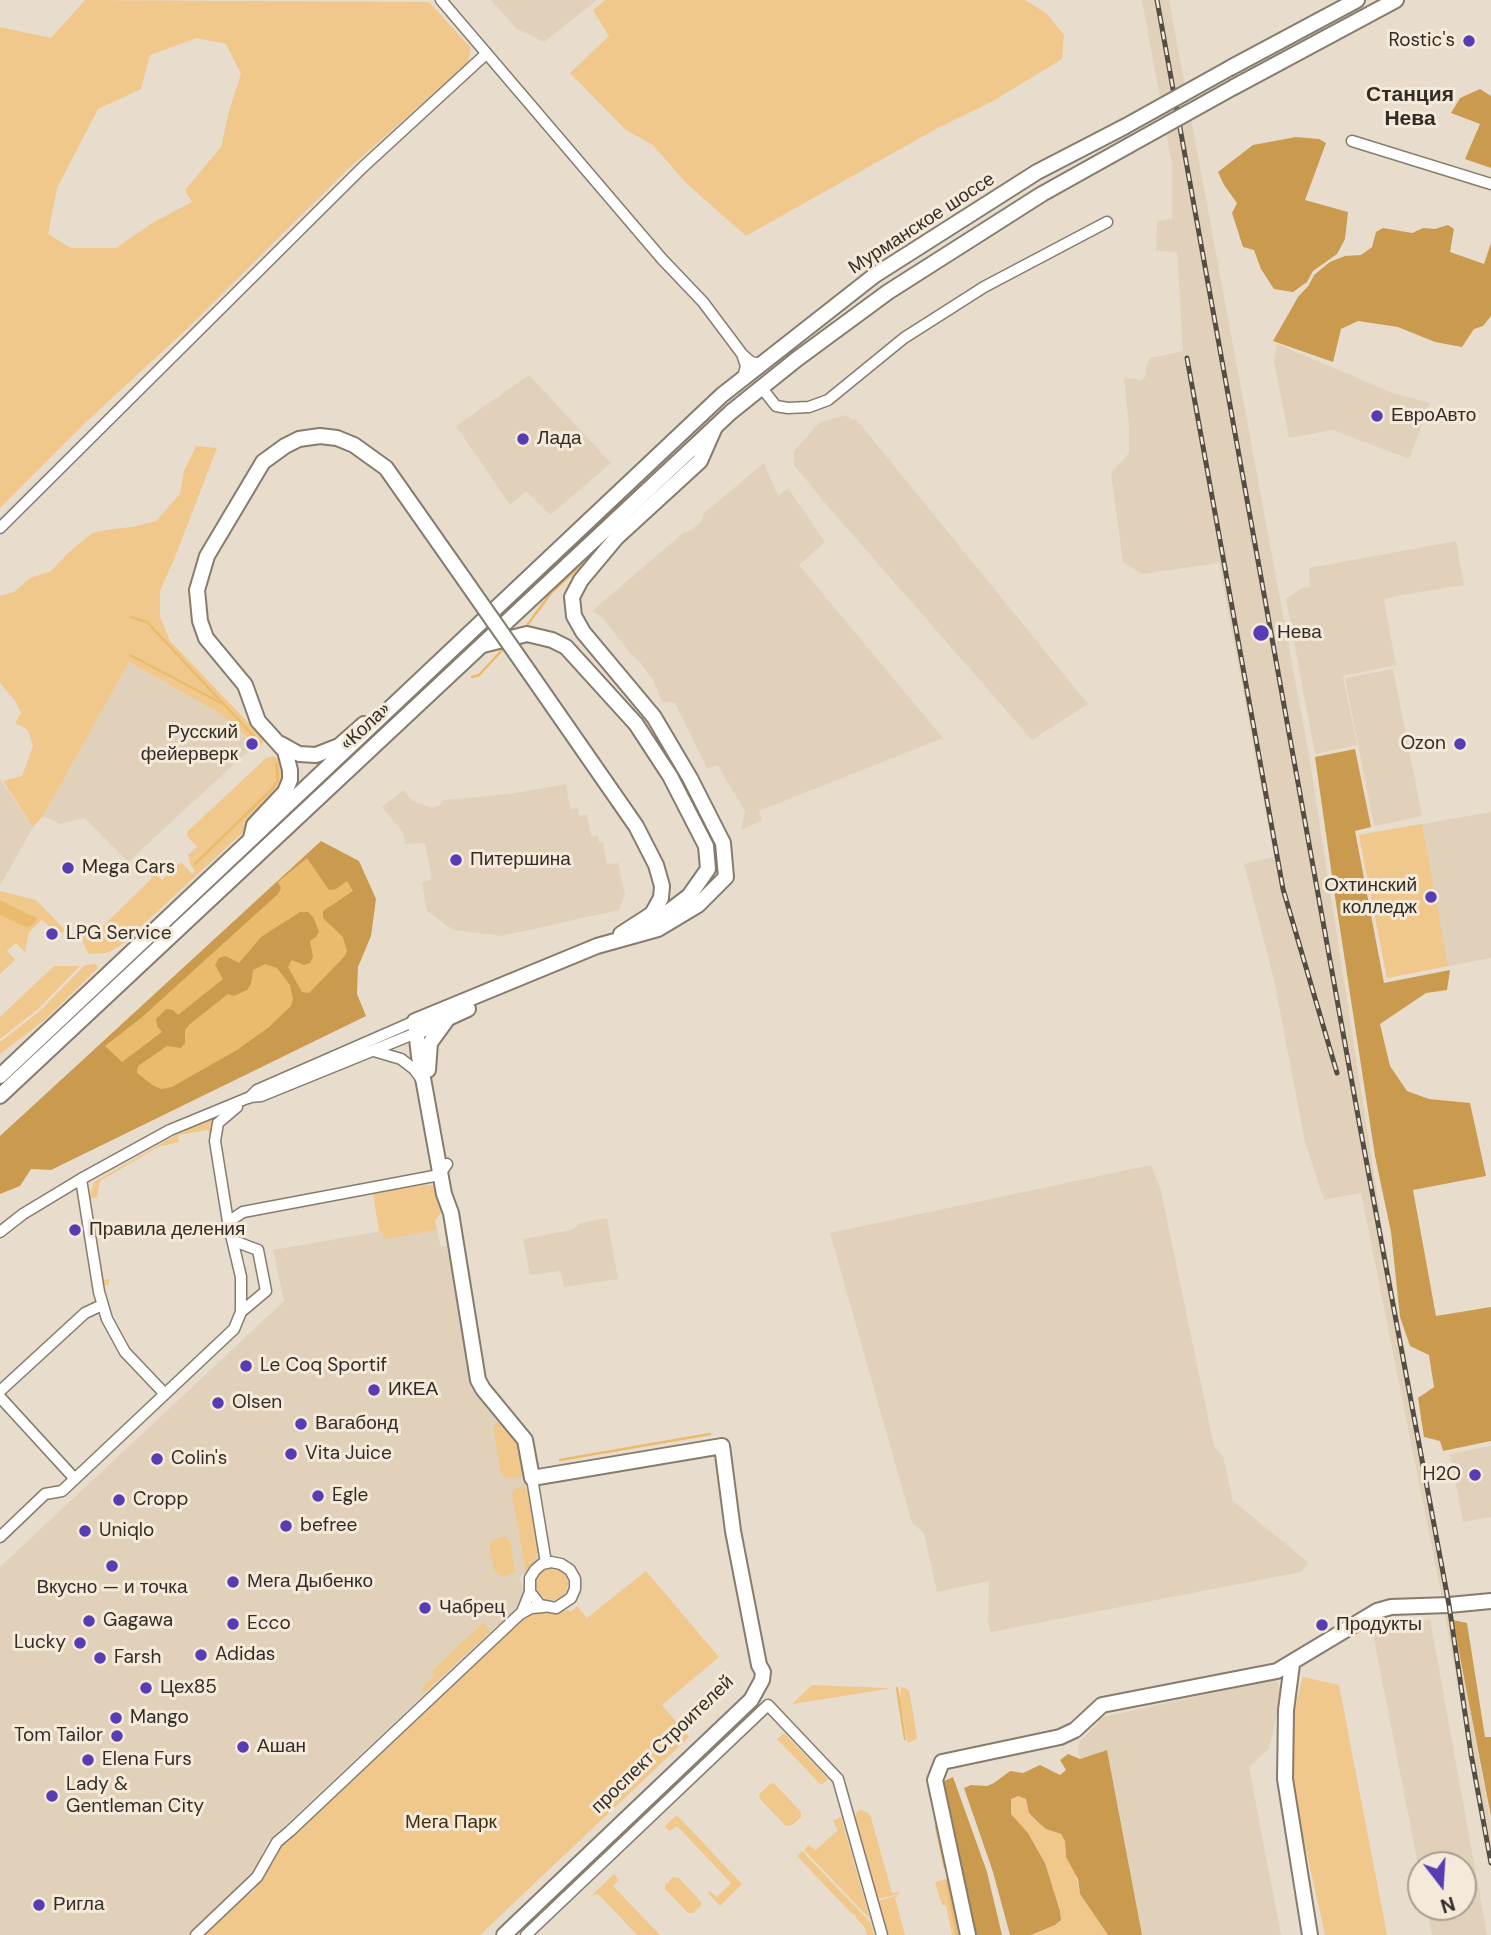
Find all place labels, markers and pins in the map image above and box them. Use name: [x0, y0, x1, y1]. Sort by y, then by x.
place label: Rostic's: [1388, 30, 1455, 52]
marker: Rostic's: [1461, 33, 1477, 49]
place label: ЕвроАвто: [1391, 405, 1476, 427]
marker: ЕвроАвто: [1369, 408, 1385, 424]
place label: Лада: [537, 428, 582, 450]
marker: Лада: [515, 431, 531, 447]
place label: Нева: [1277, 622, 1322, 644]
marker: Нева: [1251, 623, 1271, 643]
place label: Русский фейерверк: [141, 722, 238, 766]
place label: Ozon: [1400, 733, 1446, 755]
marker: Русский фейерверк: [244, 736, 260, 752]
marker: Ozon: [1452, 736, 1468, 752]
place label: Питершина: [470, 849, 571, 871]
marker: Питершина: [448, 852, 464, 868]
place label: Mega Cars: [82, 857, 175, 879]
marker: Mega Cars: [60, 860, 76, 876]
place label: Охтинский колледж: [1324, 875, 1417, 919]
marker: Охтинский колледж: [1423, 889, 1439, 905]
place label: LPG Service: [66, 923, 172, 945]
marker: LPG Service: [44, 926, 60, 942]
place label: Правила деления: [89, 1219, 245, 1241]
marker: Правила деления: [67, 1222, 83, 1238]
place label: Le Coq Sportif: [260, 1355, 387, 1377]
marker: Le Coq Sportif: [238, 1358, 254, 1374]
place label: ИКЕА: [388, 1379, 438, 1401]
marker: ИКЕА: [366, 1382, 382, 1398]
place label: Olsen: [232, 1392, 282, 1414]
marker: Olsen: [210, 1395, 226, 1411]
place label: Вагабонд: [315, 1413, 398, 1435]
marker: Вагабонд: [293, 1416, 309, 1432]
place label: Vita Juice: [305, 1443, 392, 1465]
marker: Vita Juice: [283, 1446, 299, 1462]
place label: Colin's: [171, 1448, 227, 1470]
marker: Colin's: [149, 1451, 165, 1467]
place label: H2O: [1423, 1464, 1461, 1486]
marker: H2O: [1467, 1467, 1483, 1483]
place label: Egle: [332, 1485, 368, 1507]
marker: Egle: [310, 1488, 326, 1504]
place label: Cropp: [133, 1489, 188, 1511]
marker: Cropp: [111, 1492, 127, 1508]
place label: befree: [300, 1515, 357, 1537]
marker: befree: [278, 1518, 294, 1534]
place label: Uniqlo: [99, 1520, 154, 1542]
marker: Uniqlo: [77, 1523, 93, 1539]
marker: Вкусно — и точка: [104, 1558, 120, 1574]
place label: Мега Дыбенко: [247, 1571, 373, 1593]
marker: Мега Дыбенко: [225, 1574, 241, 1590]
place label: Вкусно — и точка: [36, 1577, 188, 1599]
place label: Чабрец: [439, 1597, 505, 1619]
marker: Чабрец: [417, 1600, 433, 1616]
place label: Gagawa: [103, 1610, 173, 1632]
marker: Gagawa: [81, 1613, 97, 1629]
place label: Ecco: [247, 1613, 291, 1635]
place label: Продукты: [1336, 1614, 1422, 1636]
marker: Ecco: [225, 1616, 241, 1632]
marker: Продукты: [1314, 1617, 1330, 1633]
place label: Lucky: [14, 1632, 66, 1654]
marker: Lucky: [72, 1635, 88, 1651]
place label: Adidas: [215, 1644, 275, 1666]
place label: Farsh: [114, 1647, 161, 1669]
marker: Adidas: [193, 1647, 209, 1663]
marker: Farsh: [92, 1650, 108, 1666]
place label: Цех85: [160, 1677, 217, 1699]
marker: Цех85: [138, 1680, 154, 1696]
place label: Mango: [130, 1707, 189, 1729]
marker: Mango: [108, 1710, 124, 1726]
place label: Tom Tailor: [14, 1725, 103, 1747]
marker: Tom Tailor: [109, 1728, 125, 1744]
place label: Ашан: [257, 1736, 306, 1758]
marker: Ашан: [235, 1739, 251, 1755]
place label: Elena Furs: [102, 1749, 192, 1771]
marker: Elena Furs: [80, 1752, 96, 1768]
place label: Lady & Gentleman City: [66, 1774, 204, 1818]
marker: Lady & Gentleman City: [44, 1788, 60, 1804]
place label: Ригла: [53, 1894, 104, 1916]
marker: Ригла: [31, 1897, 47, 1913]

